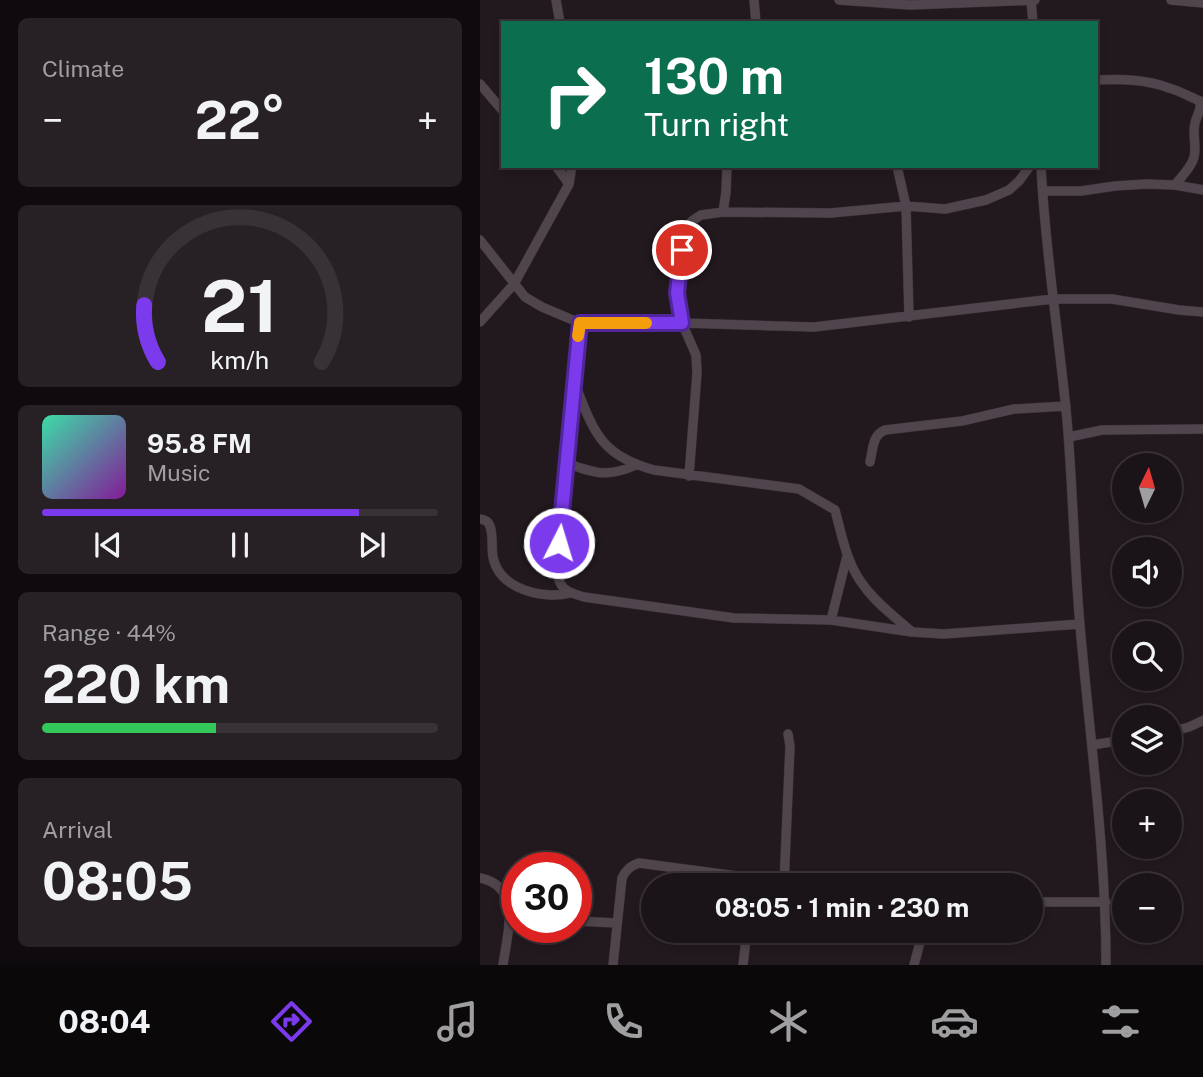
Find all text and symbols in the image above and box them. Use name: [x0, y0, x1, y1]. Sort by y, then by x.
text: 130 m: [644, 47, 784, 105]
icon: right: [529, 49, 620, 140]
text: Climate: [42, 55, 124, 82]
text: 22°: [195, 90, 285, 151]
text: −: [42, 98, 63, 143]
text: +: [417, 98, 438, 143]
text: Turn right: [644, 106, 789, 143]
pin: [652, 220, 712, 280]
icon: arrive: [663, 231, 701, 269]
text: 21: [201, 263, 279, 348]
text: km/h: [211, 345, 269, 375]
text: 95.8 FM: [147, 428, 252, 459]
north arrow: [1112, 453, 1182, 523]
map controls: [1112, 453, 1182, 943]
text: Music: [147, 459, 211, 486]
position arrow: [522, 506, 596, 580]
icon: previous: [89, 526, 127, 564]
icon: pause: [221, 526, 259, 564]
icon: next: [353, 526, 391, 564]
button: sound: [1112, 537, 1182, 607]
text: Range · 44%: [42, 619, 176, 646]
button: search: [1112, 621, 1182, 691]
text: 220 km: [42, 654, 230, 715]
button: layers: [1112, 705, 1182, 775]
button: +: [1112, 789, 1182, 859]
text: Arrival: [42, 816, 113, 843]
text: 08:05: [42, 851, 193, 912]
speed limit sign: 30: [501, 852, 592, 943]
button: −: [1112, 873, 1182, 943]
text: 08:05 · 1 min · 230 m: [715, 892, 969, 923]
icon: directions: [267, 997, 316, 1046]
icon: music: [433, 997, 482, 1046]
icon: phone: [599, 997, 648, 1046]
icon: climate: [764, 997, 813, 1046]
icon: car: [930, 997, 979, 1046]
icon: filters: [1096, 997, 1145, 1046]
text: 08:04: [58, 1003, 150, 1040]

